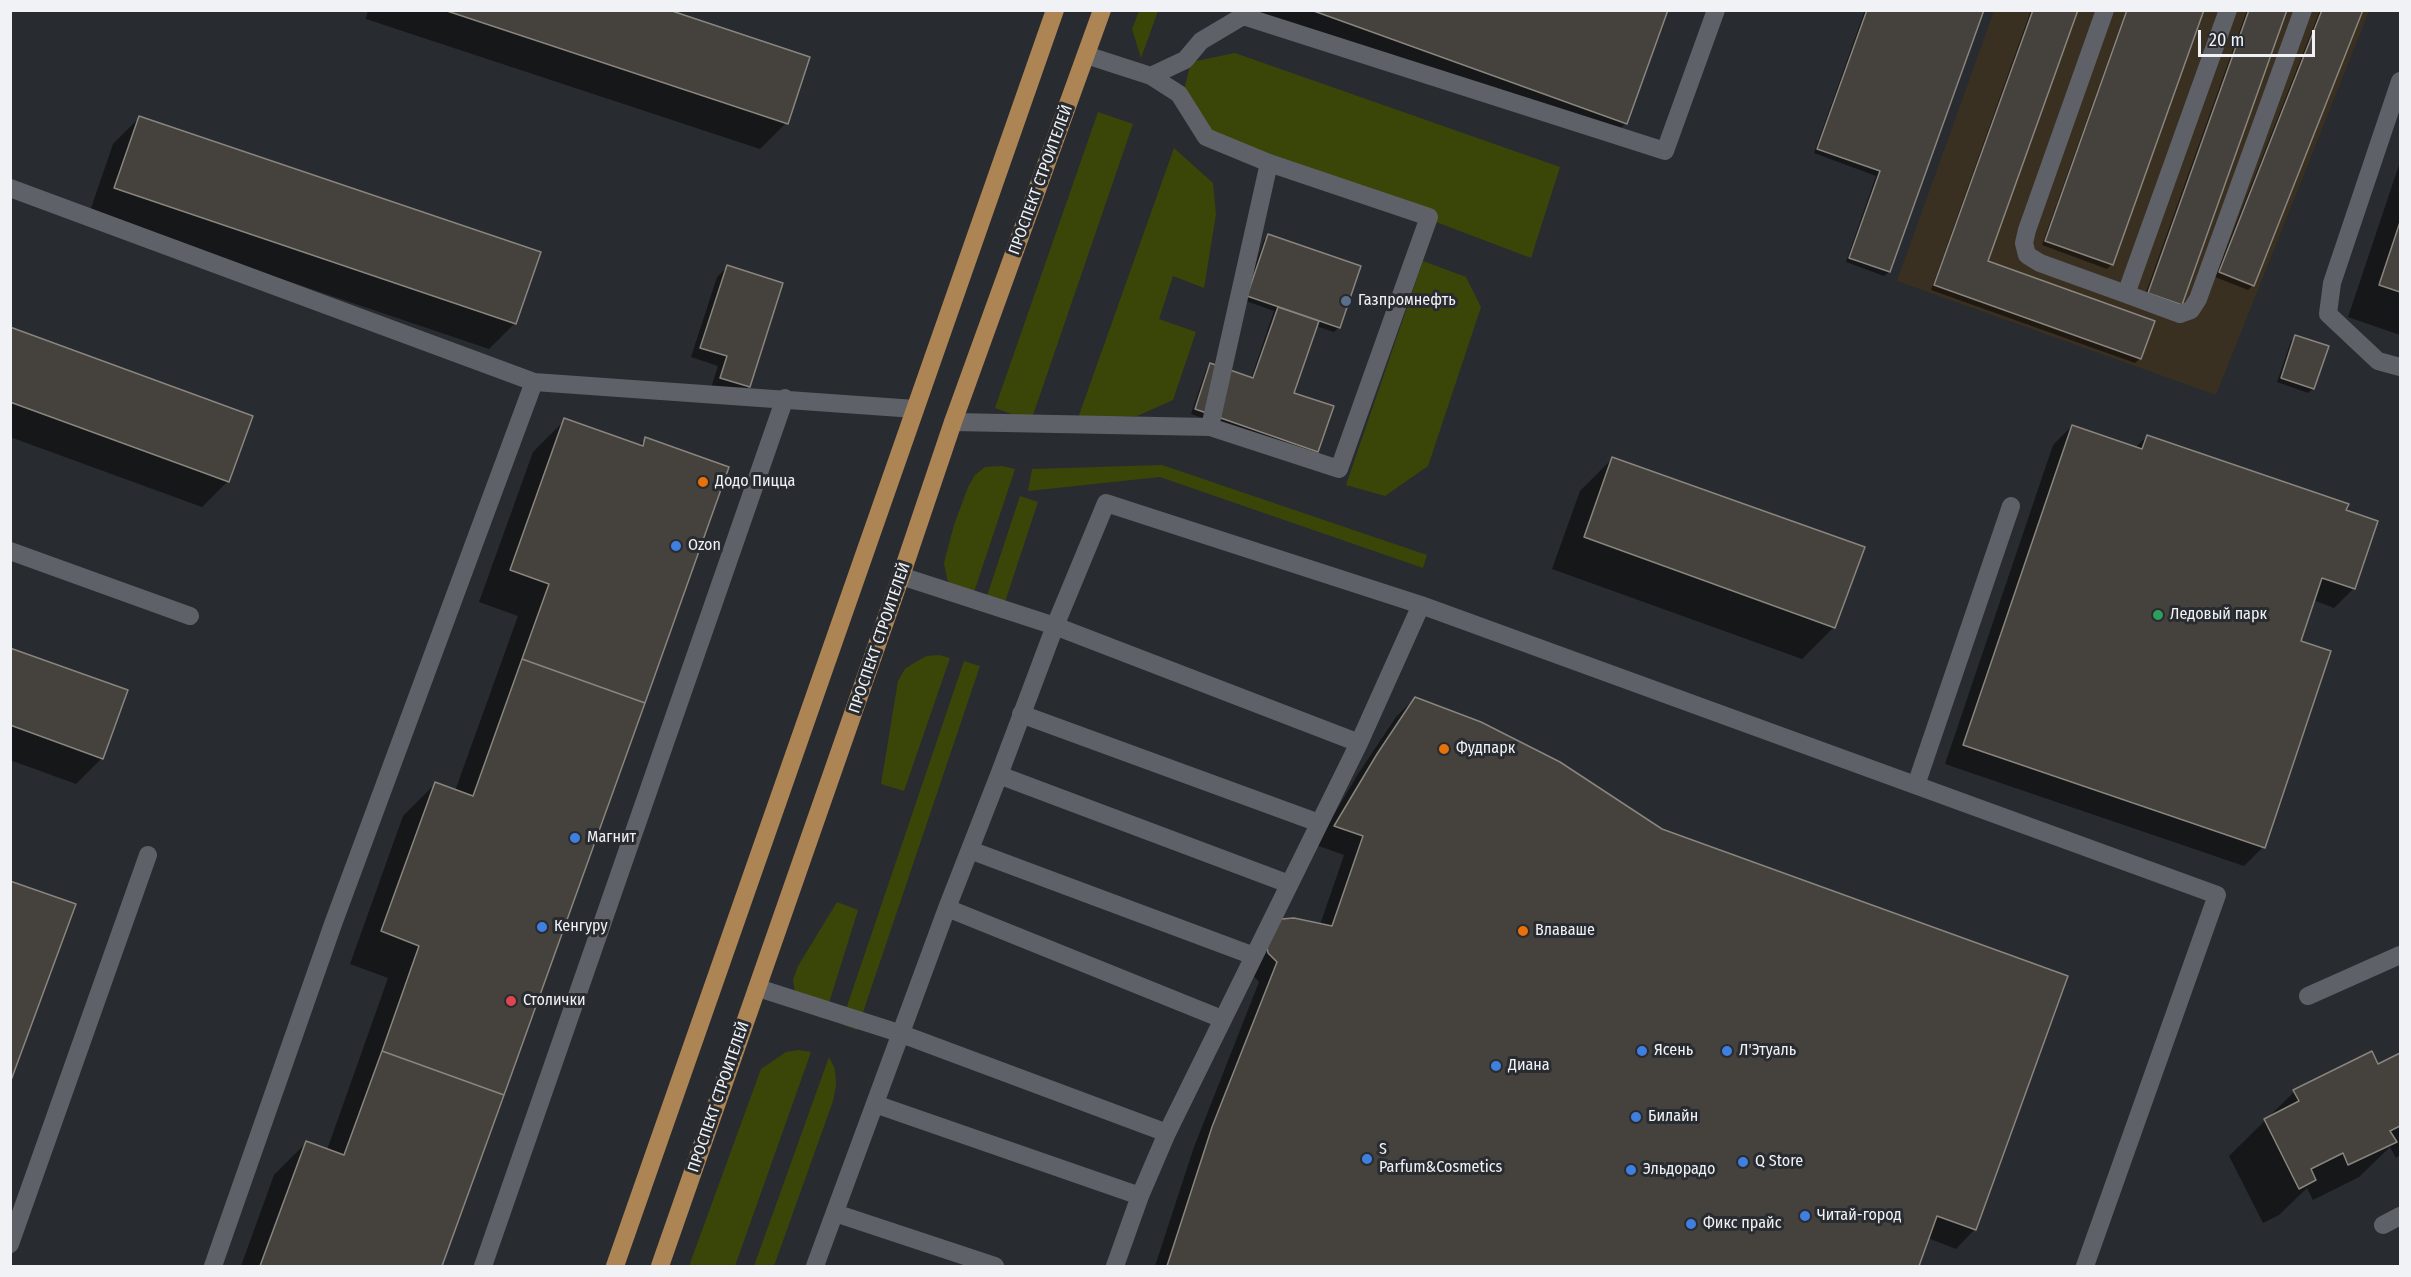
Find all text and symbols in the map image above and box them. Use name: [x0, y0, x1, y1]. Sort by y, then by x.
scale bar: [2201, 18, 2318, 56]
text: 20 m: [2209, 29, 2244, 51]
street label: ПРОСПЕКТ СТРОИТЕЛЕЙ: [1005, 102, 1077, 258]
place label: Газпромнефть: [1358, 291, 1456, 311]
marker: Газпромнефть: [1339, 294, 1353, 308]
place label: Додо Пицца: [715, 472, 795, 492]
marker: Додо Пицца: [696, 475, 710, 489]
place label: Ozon: [688, 536, 721, 556]
marker: Ozon: [669, 539, 683, 553]
street label: ПРОСПЕКТ СТРОИТЕЛЕЙ: [845, 560, 915, 716]
place label: Ледовый парк: [2170, 605, 2267, 625]
marker: Ледовый парк: [2151, 608, 2165, 622]
place label: Фудпарк: [1456, 739, 1515, 759]
marker: Фудпарк: [1437, 742, 1451, 756]
place label: Магнит: [587, 828, 636, 848]
marker: Магнит: [568, 831, 582, 845]
place label: Кенгуру: [554, 917, 608, 937]
marker: Кенгуру: [535, 920, 549, 934]
place label: Влаваше: [1535, 921, 1595, 941]
marker: Влаваше: [1516, 924, 1530, 938]
place label: Столички: [523, 991, 585, 1011]
marker: Столички: [504, 994, 518, 1008]
street label: ПРОСПЕКТ СТРОИТЕЛЕЙ: [684, 1019, 754, 1175]
place label: Ясень: [1654, 1041, 1693, 1061]
place label: Л'Этуаль: [1739, 1041, 1796, 1061]
marker: Ясень: [1635, 1044, 1649, 1058]
marker: Л'Этуаль: [1720, 1044, 1734, 1058]
place label: Диана: [1508, 1056, 1550, 1076]
marker: Диана: [1489, 1059, 1503, 1073]
place label: Билайн: [1648, 1107, 1698, 1127]
marker: Билайн: [1629, 1110, 1643, 1124]
place label: S Parfum&Cosmetics: [1379, 1140, 1502, 1178]
marker: S Parfum&Cosmetics: [1360, 1152, 1374, 1166]
place label: Q Store: [1755, 1152, 1803, 1172]
marker: Q Store: [1736, 1155, 1750, 1169]
place label: Эльдорадо: [1643, 1160, 1715, 1180]
marker: Эльдорадо: [1624, 1163, 1638, 1177]
place label: Читай-город: [1817, 1206, 1902, 1226]
marker: Читай-город: [1798, 1209, 1812, 1223]
place label: Фикс прайс: [1703, 1214, 1781, 1234]
marker: Фикс прайс: [1684, 1217, 1698, 1231]

